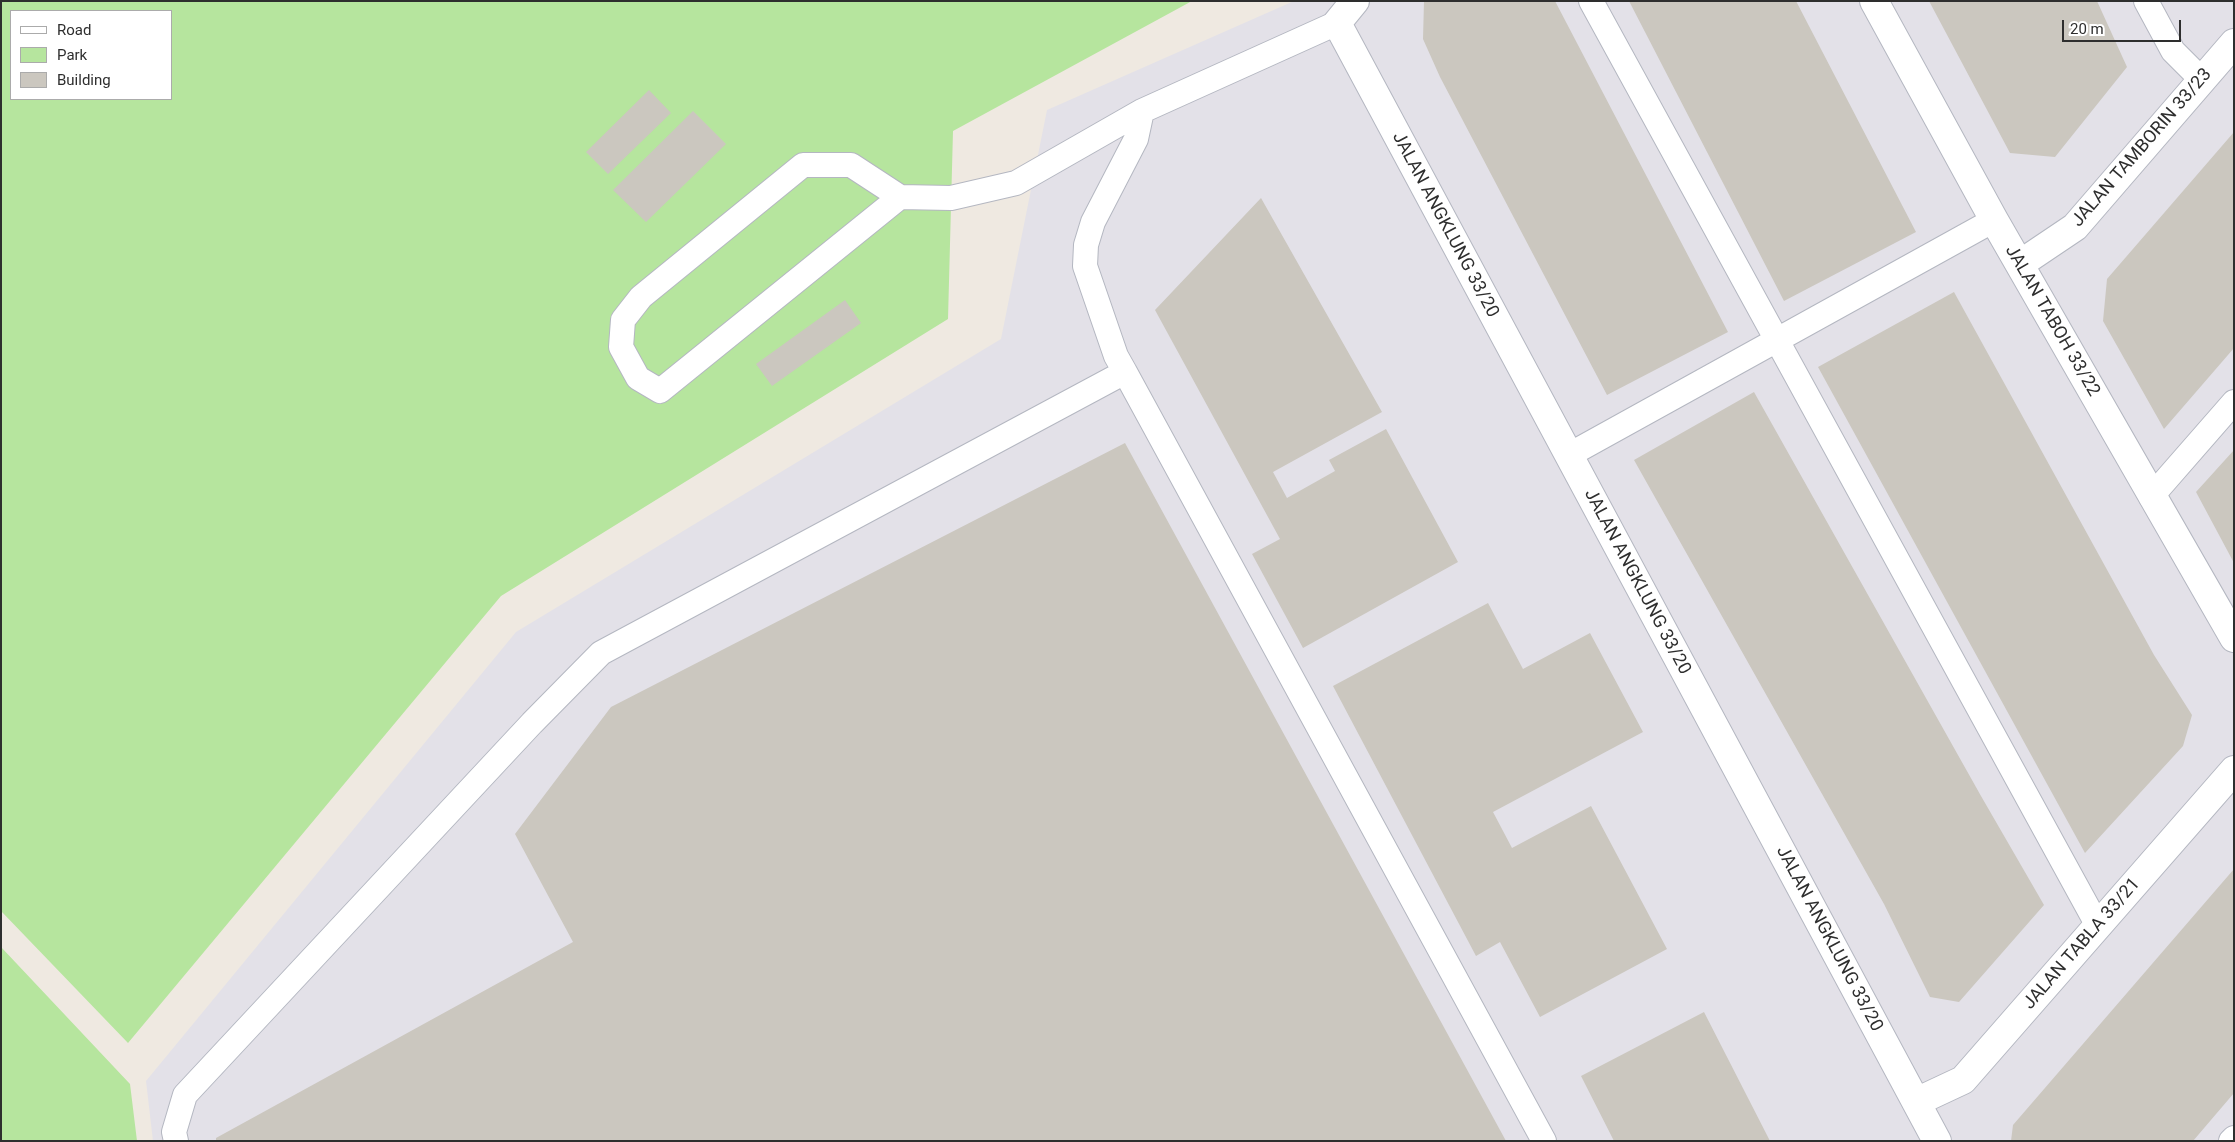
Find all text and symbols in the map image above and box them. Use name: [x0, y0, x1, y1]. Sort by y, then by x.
legend: [10, 10, 172, 100]
scale bar: [2065, 10, 2184, 42]
text: 20 m: [2070, 20, 2104, 38]
text: Road: [57, 21, 91, 39]
text: Park: [57, 46, 87, 64]
street label: JALAN TAMBORIN 33/23: [2067, 64, 2217, 232]
text: Building: [57, 71, 111, 89]
street label: JALAN ANGKLUNG 33/20: [1387, 129, 1503, 321]
street label: JALAN TABOH 33/22: [2000, 242, 2104, 400]
street label: JALAN ANGKLUNG 33/20: [1579, 486, 1695, 678]
street label: JALAN ANGKLUNG 33/20: [1771, 843, 1887, 1035]
street label: JALAN TABLA 33/21: [2019, 874, 2145, 1014]

